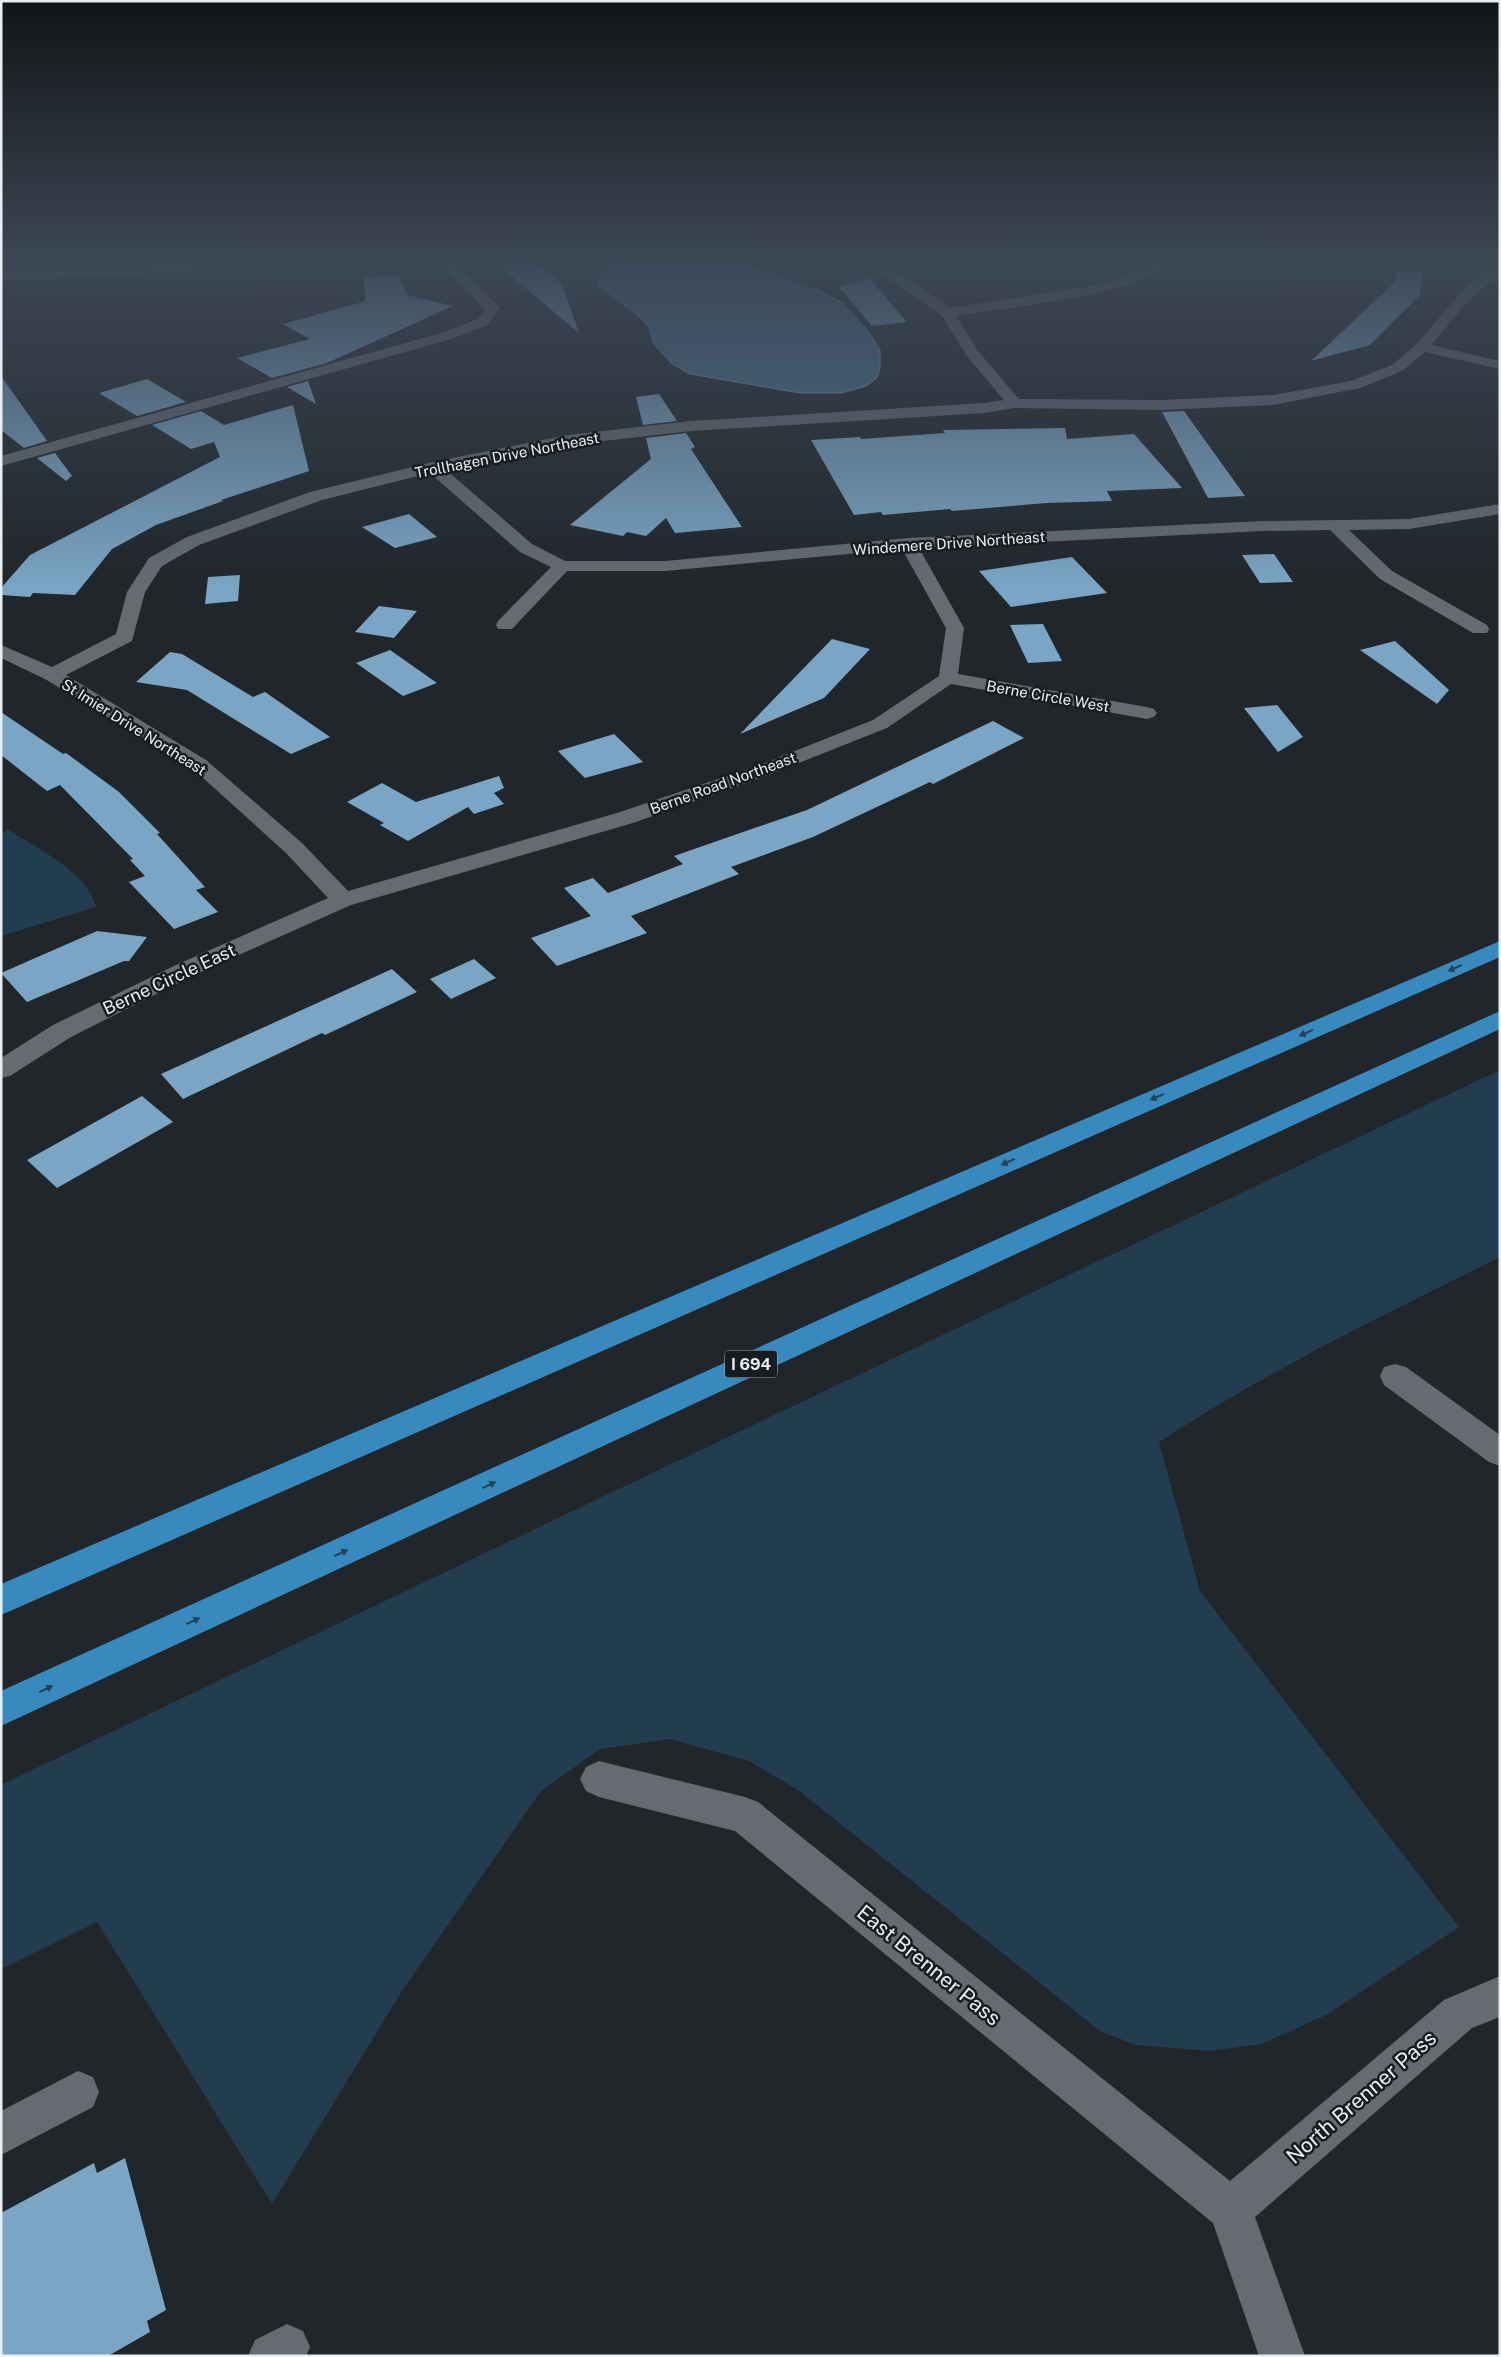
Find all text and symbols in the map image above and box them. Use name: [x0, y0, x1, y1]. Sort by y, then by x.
street label: Trollhagen Drive Northeast: [413, 429, 601, 481]
street label: Windemere Drive Northeast: [852, 528, 1046, 558]
street label: St Imier Drive Northeast: [59, 675, 210, 779]
street label: Berne Circle West: [985, 677, 1111, 715]
street label: Berne Road Northeast: [648, 749, 798, 817]
street label: Berne Circle East: [99, 939, 239, 1019]
one-way arrow: [1448, 964, 1462, 972]
one-way arrow: [1299, 1029, 1313, 1037]
one-way arrow: [1150, 1094, 1164, 1102]
one-way arrow: [1001, 1159, 1015, 1167]
road number: I 694: [725, 1350, 777, 1378]
one-way arrow: [481, 1481, 496, 1490]
one-way arrow: [334, 1549, 348, 1557]
one-way arrow: [186, 1617, 200, 1625]
one-way arrow: [38, 1684, 53, 1693]
street label: East Brenner Pass: [852, 1899, 1006, 2031]
street label: North Brenner Pass: [1281, 2025, 1441, 2169]

